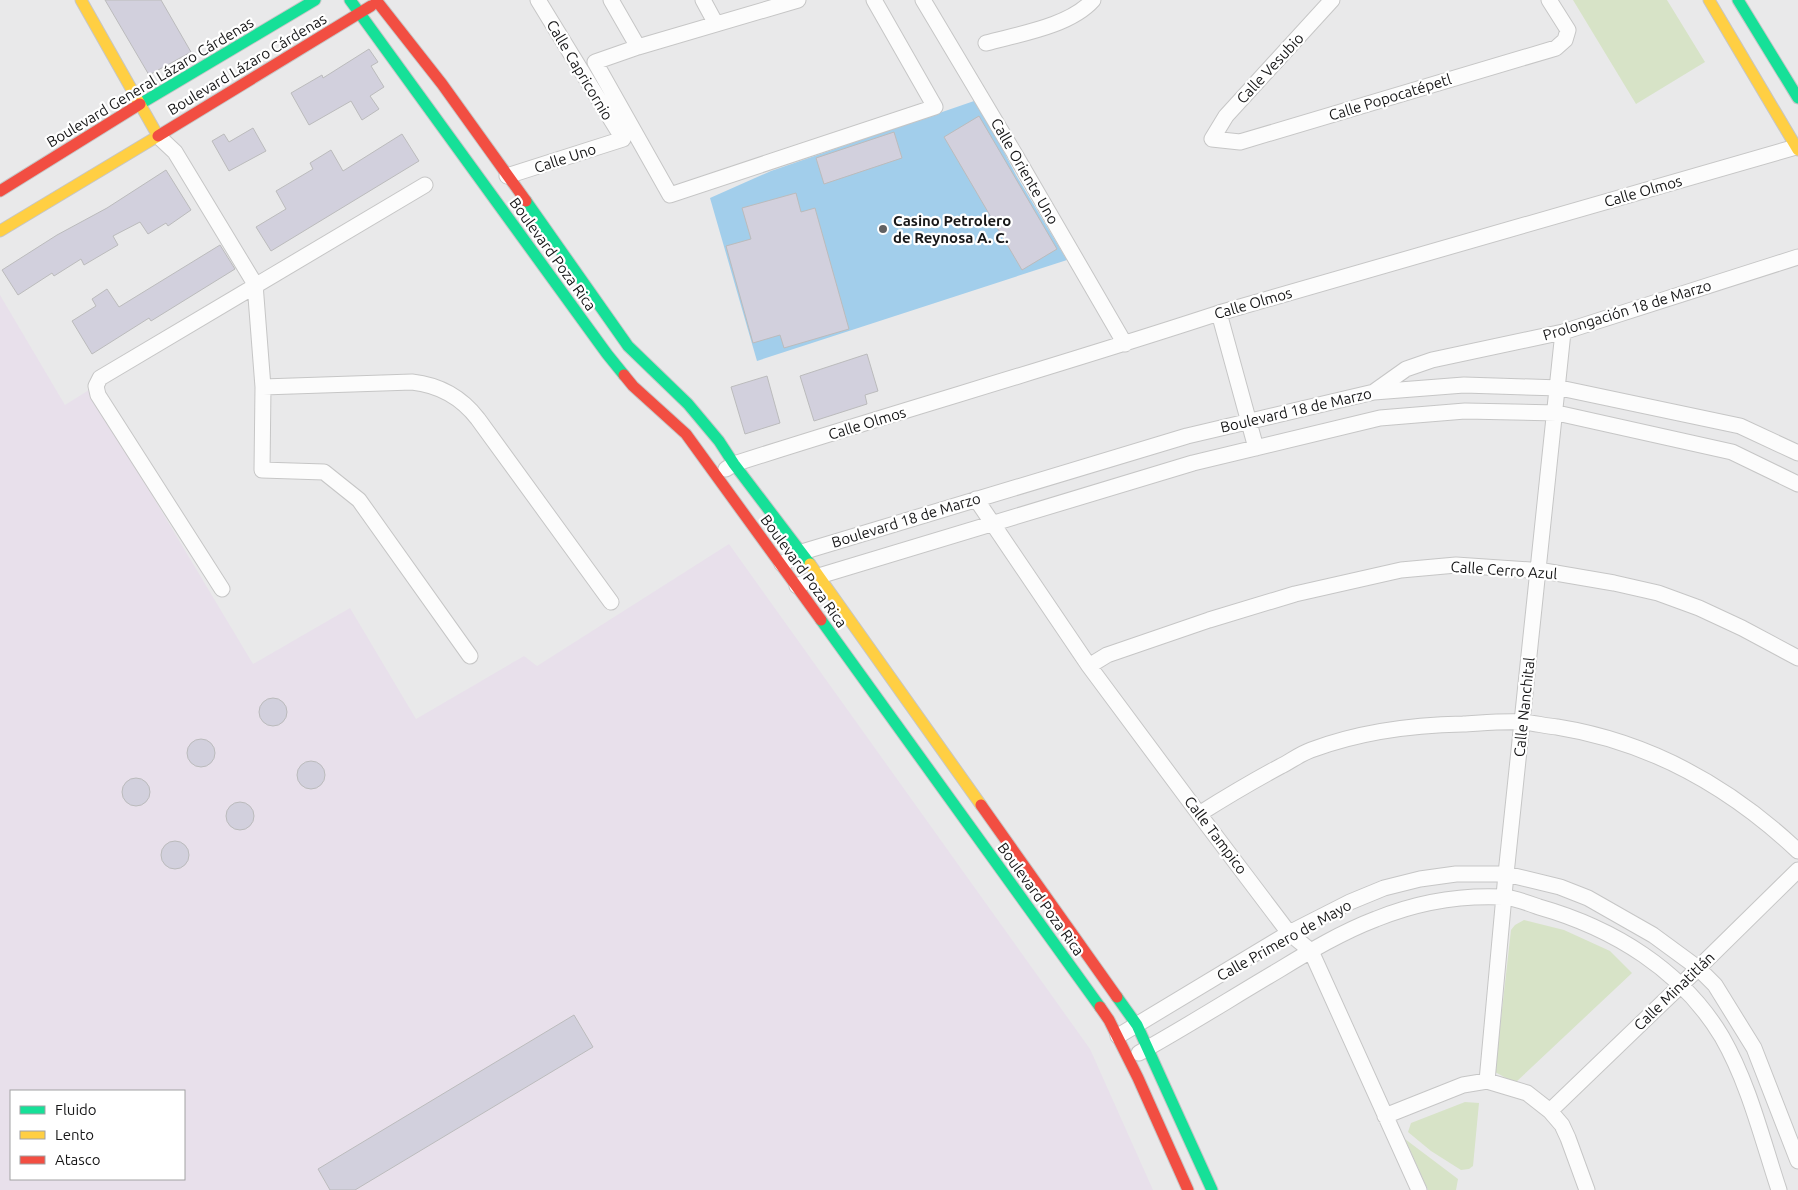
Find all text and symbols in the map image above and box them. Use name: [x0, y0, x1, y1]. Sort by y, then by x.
street label: Boulevard Lázaro Cárdenas: [165, 10, 329, 118]
street label: Boulevard General Lázaro Cárdenas: [44, 13, 256, 151]
street label: Calle Capricornio: [543, 17, 617, 123]
street label: Calle Vesubio: [1233, 29, 1307, 107]
street label: Calle Popocatépetl: [1327, 70, 1453, 124]
street label: Calle Oriente Uno: [988, 115, 1062, 227]
street label: Calle Uno: [532, 140, 598, 176]
street label: Calle Olmos: [1602, 172, 1684, 210]
street label: Boulevard Poza Rica: [506, 194, 600, 314]
place label: Casino Petrolero de Reynosa A. C.: [893, 212, 1011, 246]
marker: Casino Petrolero de Reynosa A. C.: [877, 223, 889, 235]
street label: Prolongación 18 de Marzo: [1541, 276, 1713, 344]
street label: Calle Olmos: [1212, 284, 1294, 322]
street label: Boulevard 18 de Marzo: [1219, 384, 1373, 436]
street label: Calle Olmos: [826, 403, 908, 443]
street label: Boulevard 18 de Marzo: [829, 489, 983, 551]
street label: Boulevard Poza Rica: [757, 511, 851, 631]
street label: Calle Cerro Azul: [1450, 558, 1558, 582]
street label: Calle Nanchital: [1510, 656, 1538, 758]
street label: Calle Tampico: [1181, 793, 1251, 877]
street label: Boulevard Poza Rica: [994, 839, 1088, 959]
street label: Calle Primero de Mayo: [1214, 896, 1354, 984]
street label: Calle Minatitlán: [1630, 948, 1718, 1034]
legend: [10, 1090, 185, 1180]
text: Fluido: [55, 1101, 97, 1118]
text: Lento: [55, 1126, 94, 1143]
text: Atasco: [55, 1151, 101, 1168]

